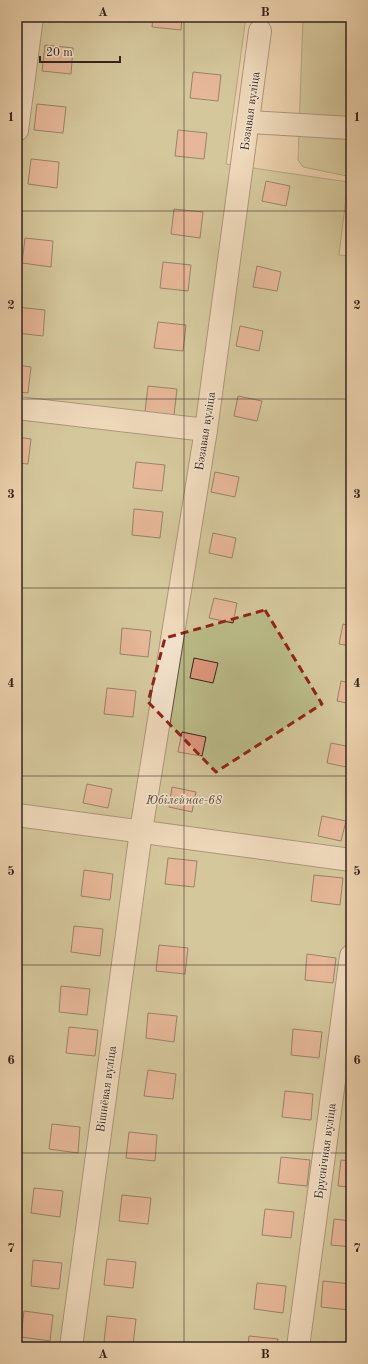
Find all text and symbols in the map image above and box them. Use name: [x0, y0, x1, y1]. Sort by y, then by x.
text: A: [98, 6, 108, 19]
text: B: [260, 6, 270, 19]
scale bar: [40, 38, 120, 64]
text: 20 m: [46, 47, 73, 59]
street label: Бэзавая вуліца: [239, 71, 262, 151]
text: 1: [7, 111, 15, 124]
text: 1: [353, 111, 361, 124]
text: 2: [7, 299, 15, 312]
text: 2: [353, 299, 361, 312]
street label: Бэзавая вуліца: [193, 391, 218, 471]
text: 3: [7, 488, 15, 501]
text: 3: [353, 488, 361, 501]
text: 4: [7, 677, 15, 690]
text: 4: [353, 677, 361, 690]
park label: Юбілейнае-68: [145, 794, 222, 807]
text: 5: [7, 865, 15, 878]
text: 5: [353, 865, 361, 878]
street label: Вішнёвая вуліца: [94, 1045, 119, 1133]
text: 6: [7, 1054, 15, 1067]
text: 6: [353, 1054, 361, 1067]
street label: Бруснічная вуліца: [312, 1102, 339, 1200]
text: 7: [7, 1242, 15, 1255]
text: 7: [353, 1242, 361, 1255]
text: A: [98, 1348, 108, 1361]
text: B: [260, 1348, 270, 1361]

